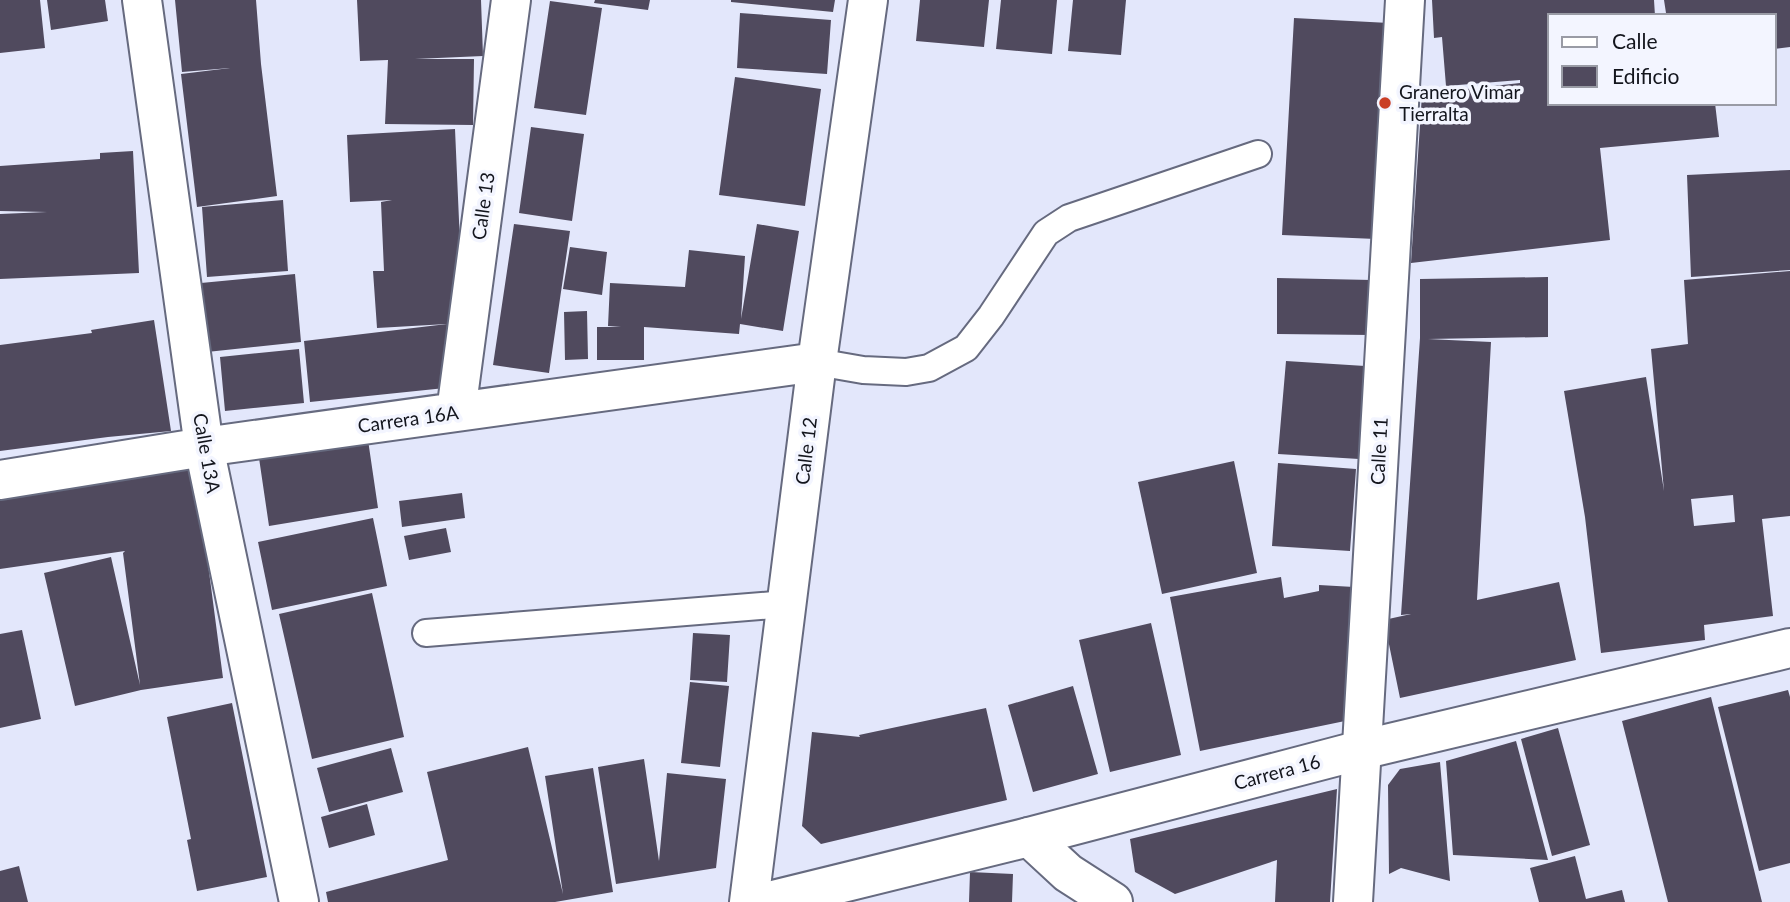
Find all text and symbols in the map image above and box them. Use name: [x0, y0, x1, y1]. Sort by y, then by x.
legend: [1548, 14, 1776, 105]
text: Calle: [1612, 28, 1657, 53]
text: Edificio: [1612, 63, 1680, 88]
place label: Granero Vimar Tierralta: [1399, 80, 1521, 125]
marker: Granero Vimar Tierralta: [1377, 95, 1393, 111]
street label: Calle 13: [466, 171, 499, 241]
street label: Carrera 16A: [356, 400, 460, 437]
street label: Calle 13A: [189, 411, 226, 495]
street label: Calle 12: [790, 416, 821, 486]
street label: Calle 11: [1365, 416, 1392, 486]
street label: Carrera 16: [1231, 749, 1323, 794]

